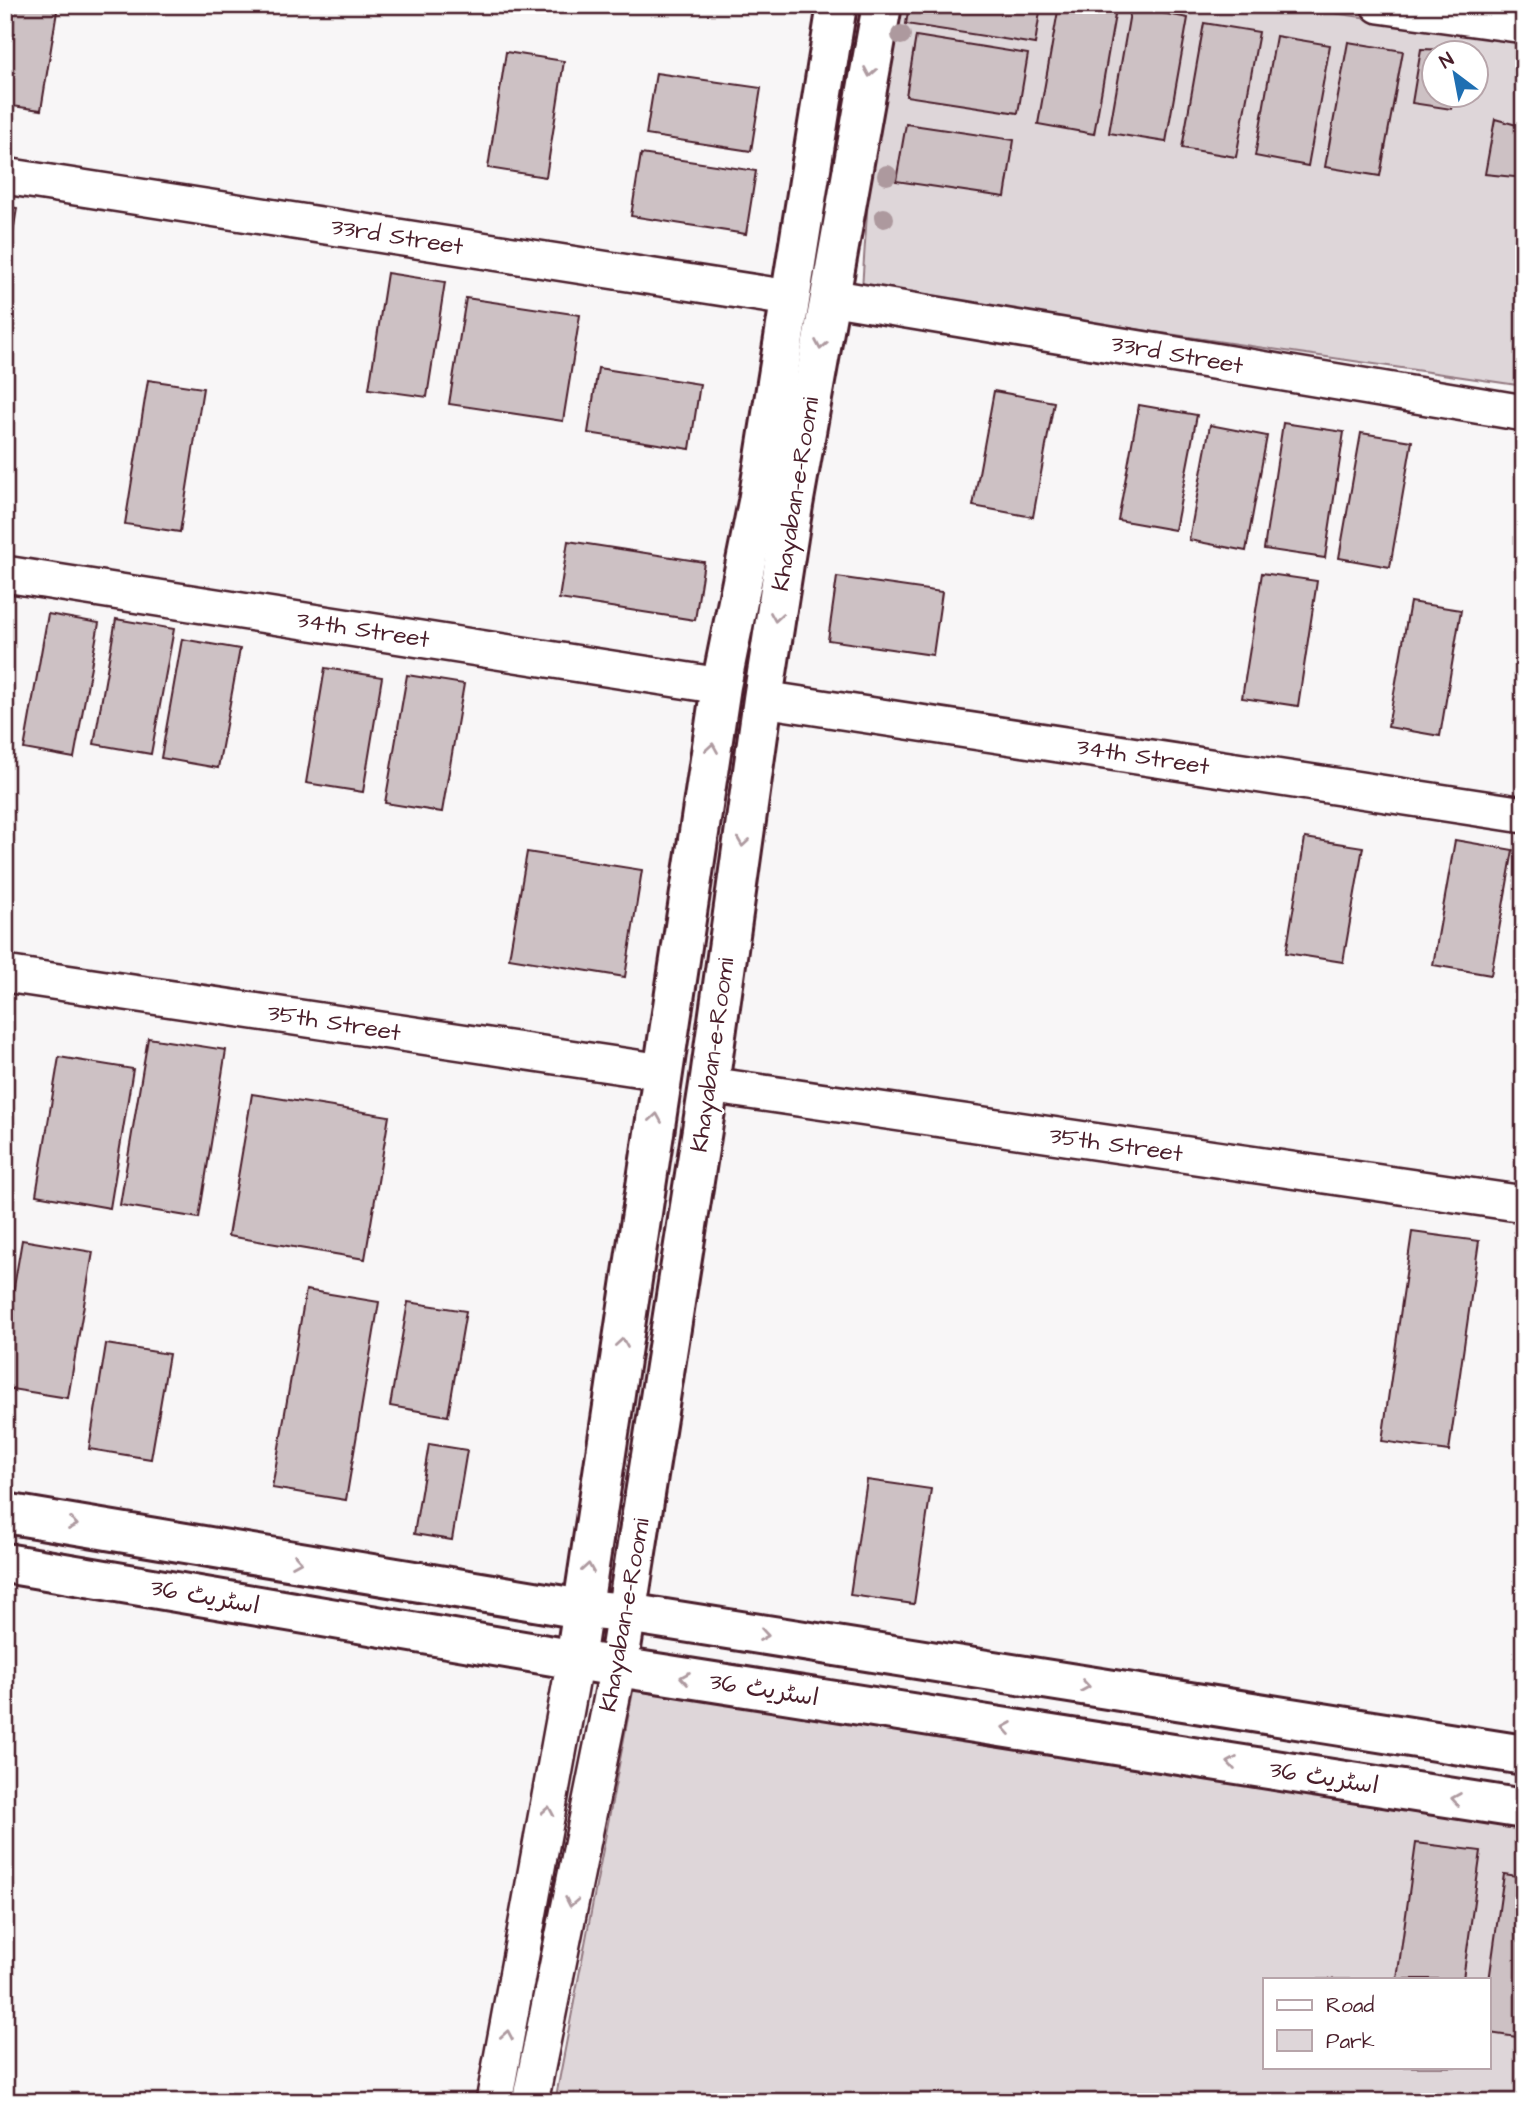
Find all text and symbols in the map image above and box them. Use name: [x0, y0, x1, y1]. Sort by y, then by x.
north arrow: [1420, 38, 1490, 108]
text: N: [1435, 46, 1459, 75]
one-way arrow: [863, 66, 878, 78]
street label: 33rd Street: [328, 210, 466, 264]
street label: 33rd Street: [1108, 327, 1246, 383]
one-way arrow: [814, 339, 829, 351]
street label: Khayaban-e-Roomi: [764, 394, 829, 594]
street label: 34th Street: [294, 603, 432, 657]
one-way arrow: [769, 611, 784, 623]
street label: 34th Street: [1074, 730, 1212, 784]
one-way arrow: [704, 742, 719, 754]
one-way arrow: [736, 837, 751, 848]
street label: Khayaban-e-Roomi: [683, 955, 745, 1155]
street label: 35th Street: [265, 996, 403, 1050]
one-way arrow: [648, 1113, 663, 1124]
street label: 35th Street: [1047, 1119, 1185, 1171]
one-way arrow: [614, 1338, 629, 1349]
street label: Khayaban-e-Roomi: [591, 1515, 660, 1715]
one-way arrow: [67, 1516, 78, 1531]
one-way arrow: [291, 1553, 303, 1568]
one-way arrow: [580, 1563, 595, 1574]
street label: اسٹریٹ 36: [148, 1571, 262, 1623]
one-way arrow: [758, 1627, 770, 1642]
street label: اسٹریٹ 36: [707, 1665, 821, 1715]
one-way arrow: [679, 1671, 691, 1686]
one-way arrow: [1079, 1678, 1091, 1693]
one-way arrow: [1001, 1721, 1013, 1736]
street label: اسٹریٹ 36: [1267, 1753, 1381, 1803]
one-way arrow: [1226, 1756, 1237, 1771]
one-way arrow: [1450, 1792, 1462, 1807]
one-way arrow: [539, 1805, 554, 1817]
one-way arrow: [564, 1896, 579, 1908]
legend: [1263, 1978, 1490, 2068]
text: Road: [1326, 1991, 1374, 2020]
text: Park: [1326, 2027, 1375, 2056]
one-way arrow: [498, 2029, 513, 2041]

